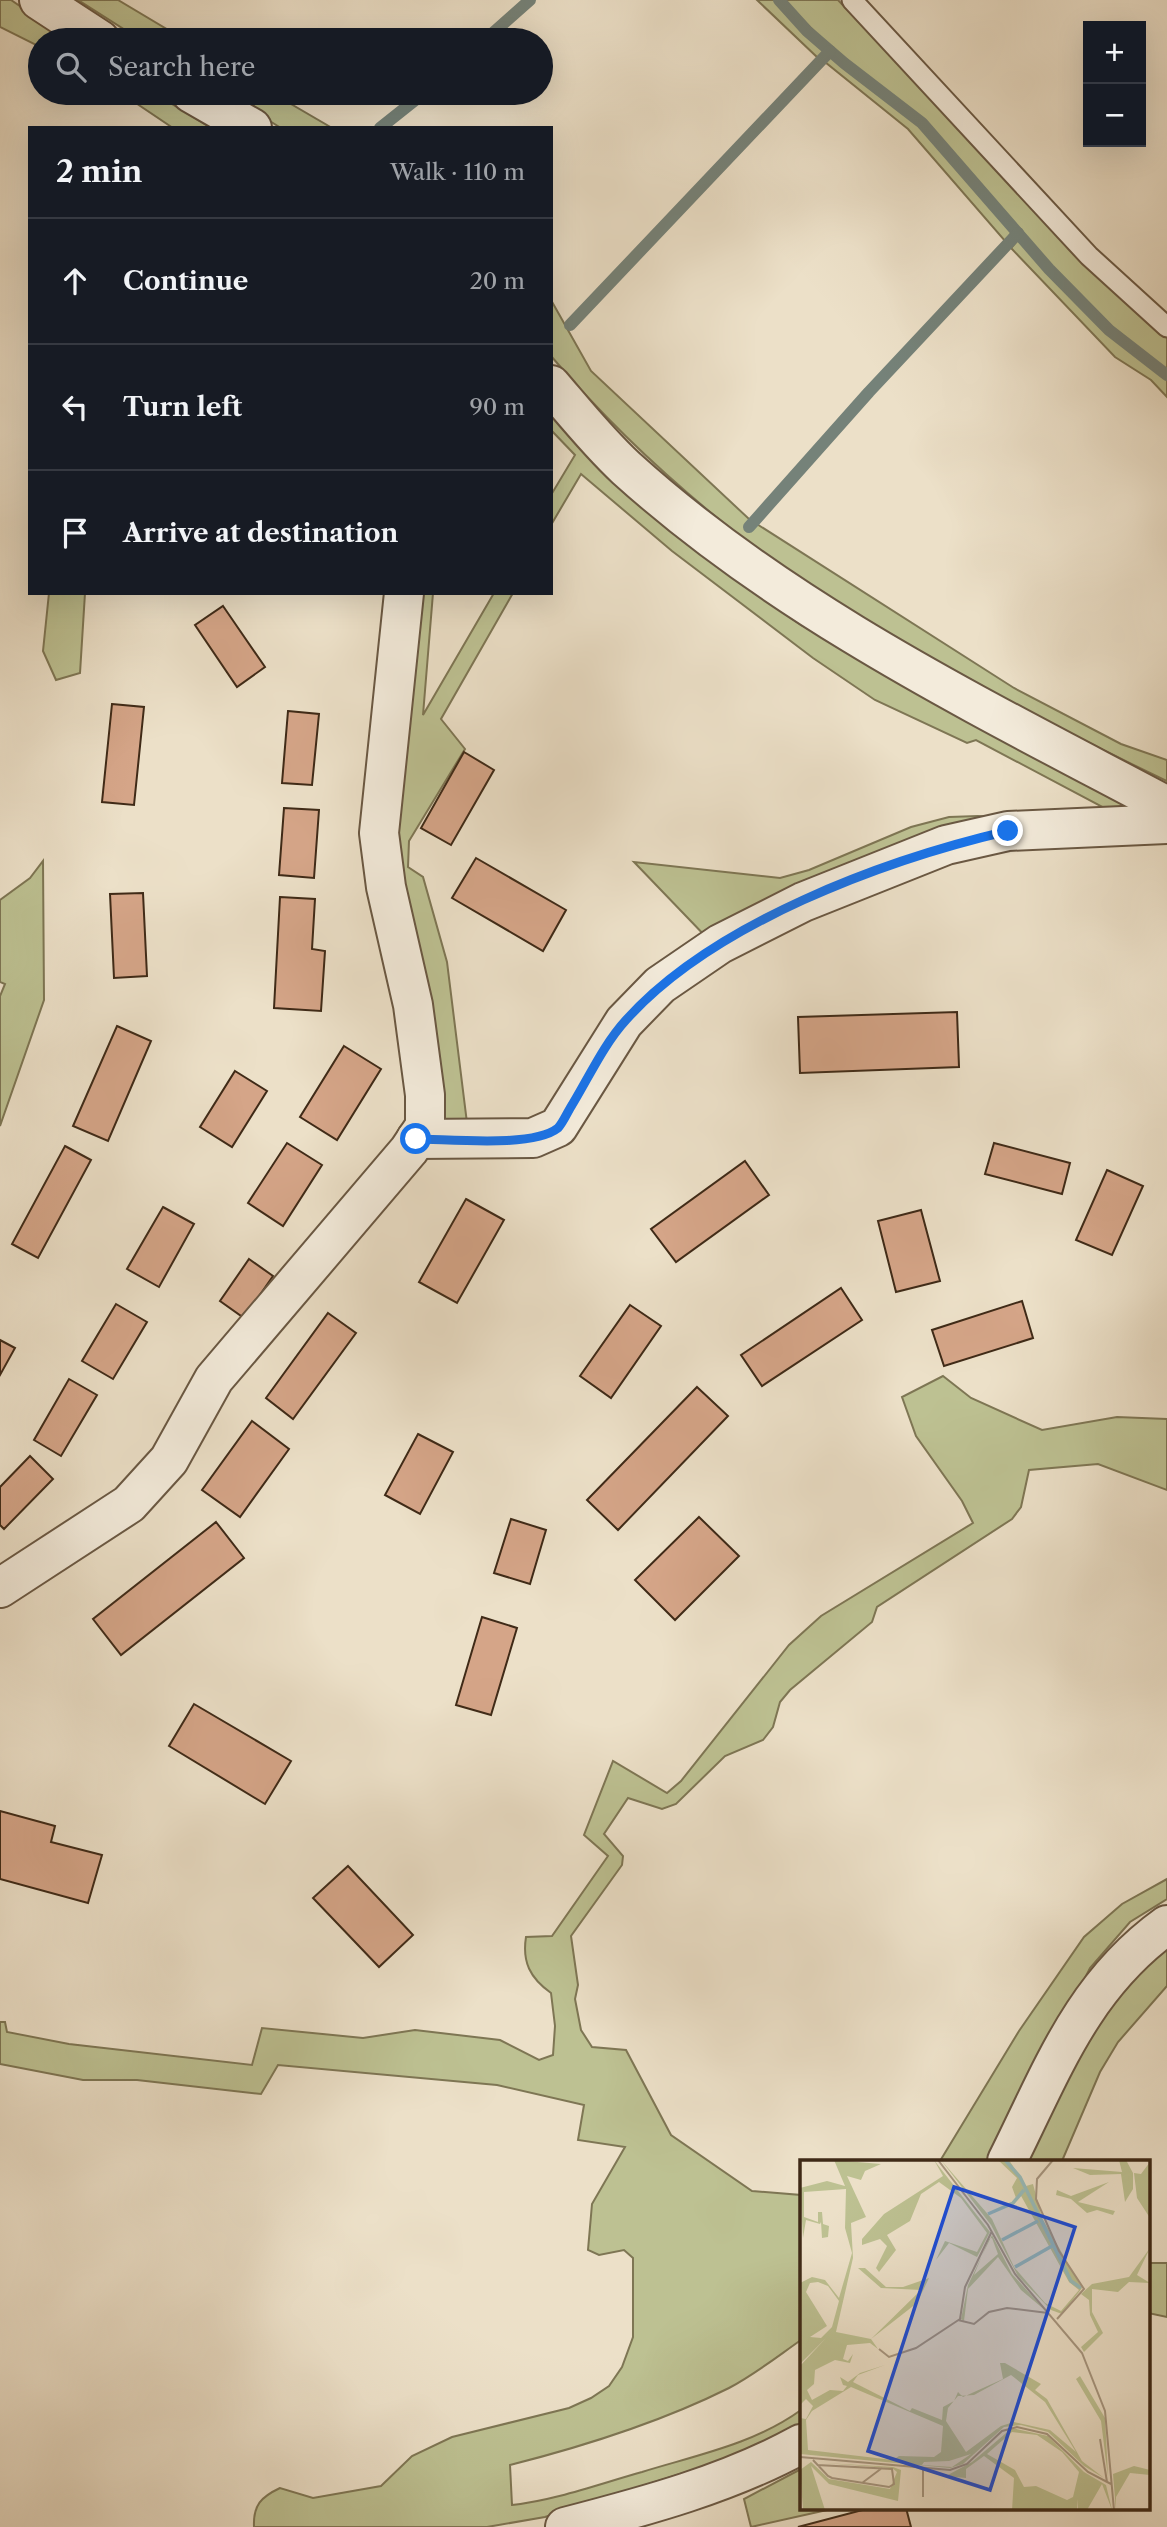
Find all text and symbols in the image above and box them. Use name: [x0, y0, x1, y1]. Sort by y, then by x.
map controls: [1083, 21, 1146, 147]
button: +: [1083, 21, 1146, 84]
search box: [28, 28, 553, 105]
icon: search: [52, 48, 90, 86]
text: Search here: [108, 51, 255, 83]
button: −: [1083, 84, 1146, 147]
text: 2 min: [56, 153, 142, 190]
text: Walk · 110 m: [390, 158, 525, 186]
icon: ahead: [56, 262, 94, 300]
text: Continue: [123, 265, 248, 297]
text: 20 m: [470, 267, 525, 295]
icon: left: [56, 388, 94, 426]
text: Turn left: [123, 391, 242, 423]
text: 90 m: [469, 393, 525, 421]
icon: arrive: [56, 514, 94, 552]
text: Arrive at destination: [123, 517, 398, 549]
route end: [992, 815, 1023, 846]
route start: [400, 1123, 431, 1154]
inset map: [800, 2160, 1150, 2510]

